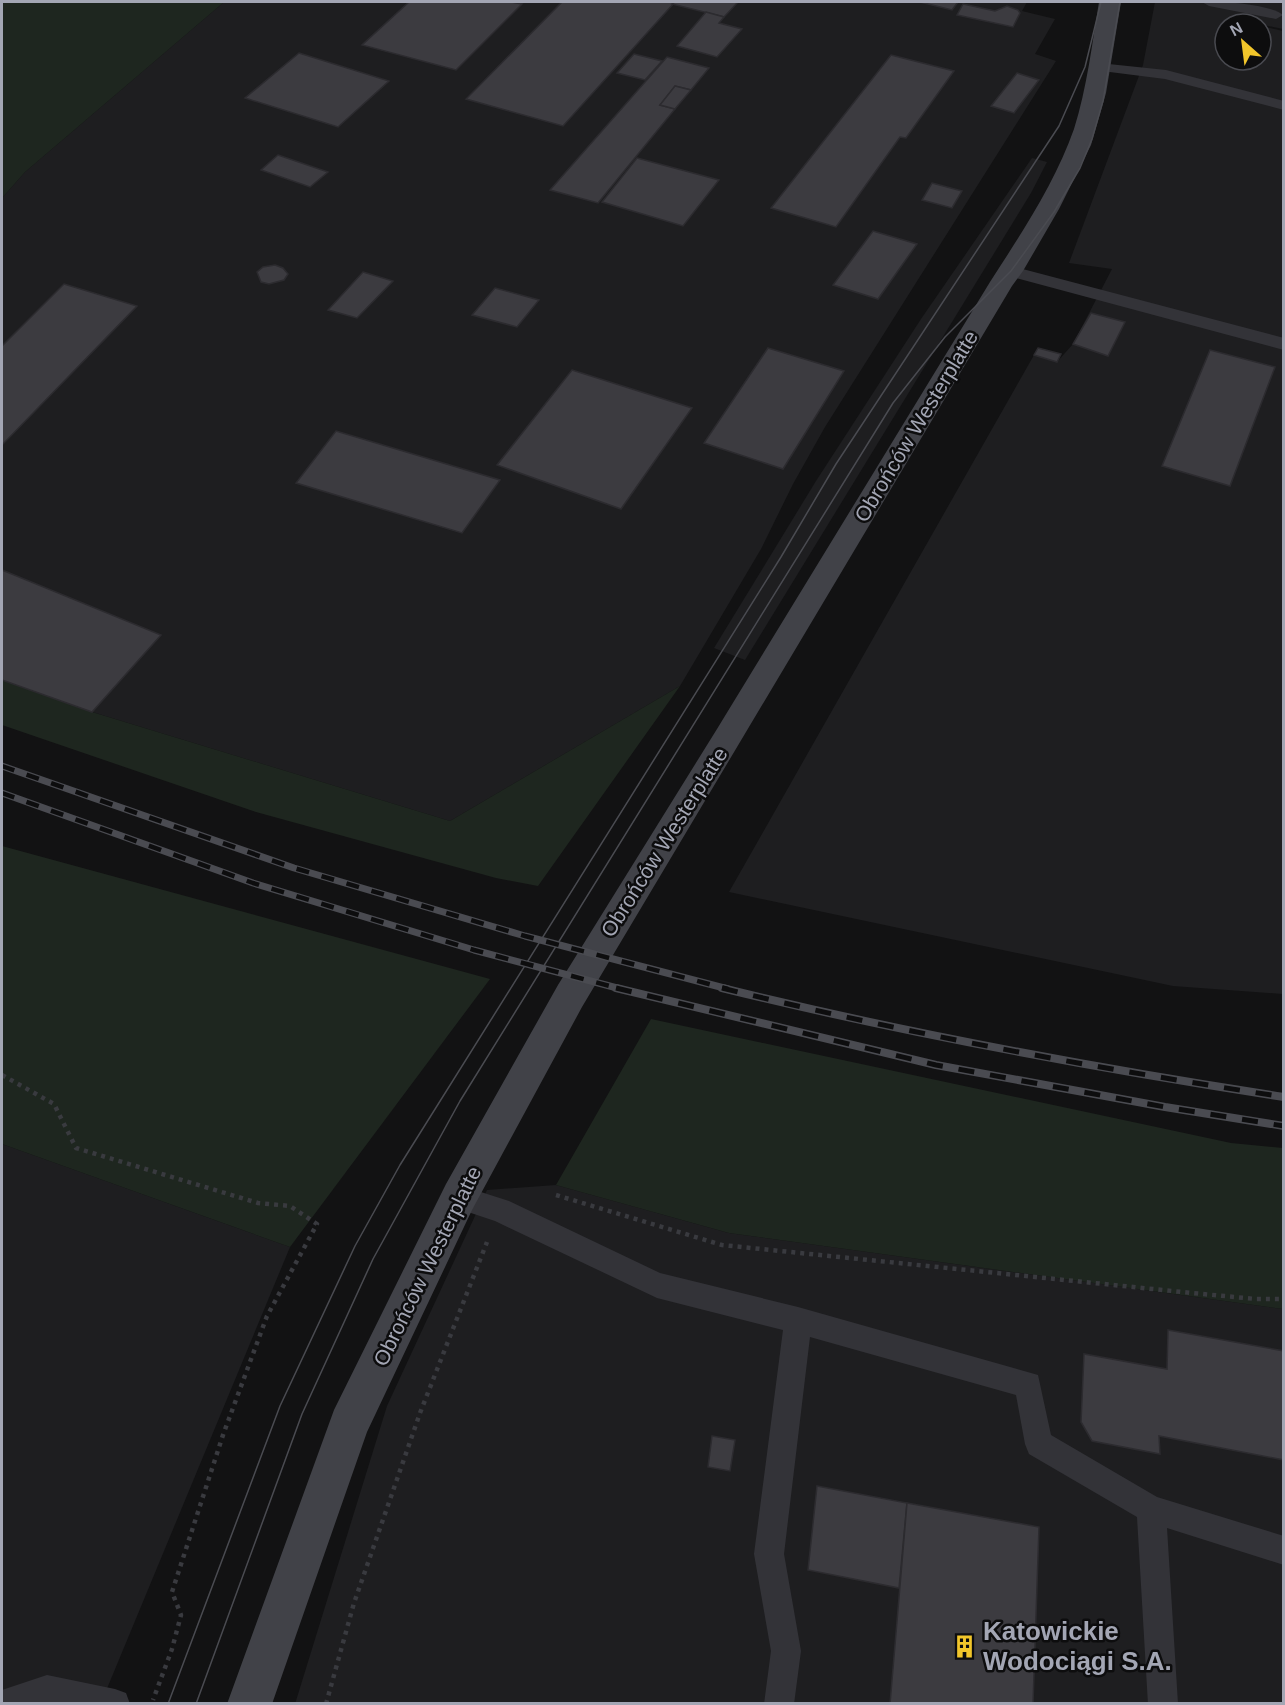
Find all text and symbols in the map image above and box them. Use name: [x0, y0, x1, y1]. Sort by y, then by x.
north arrow: [1213, 12, 1273, 72]
text: N: [1227, 19, 1245, 39]
street label: Obrońców Westerplatte: [850, 326, 982, 526]
street label: Obrońców Westerplatte: [596, 743, 732, 941]
street label: Obrońców Westerplatte: [369, 1163, 485, 1369]
place label: Katowickie Wodociągi S.A.: [983, 1616, 1172, 1676]
building icon: Katowickie Wodociągi S.A.: [952, 1633, 978, 1659]

